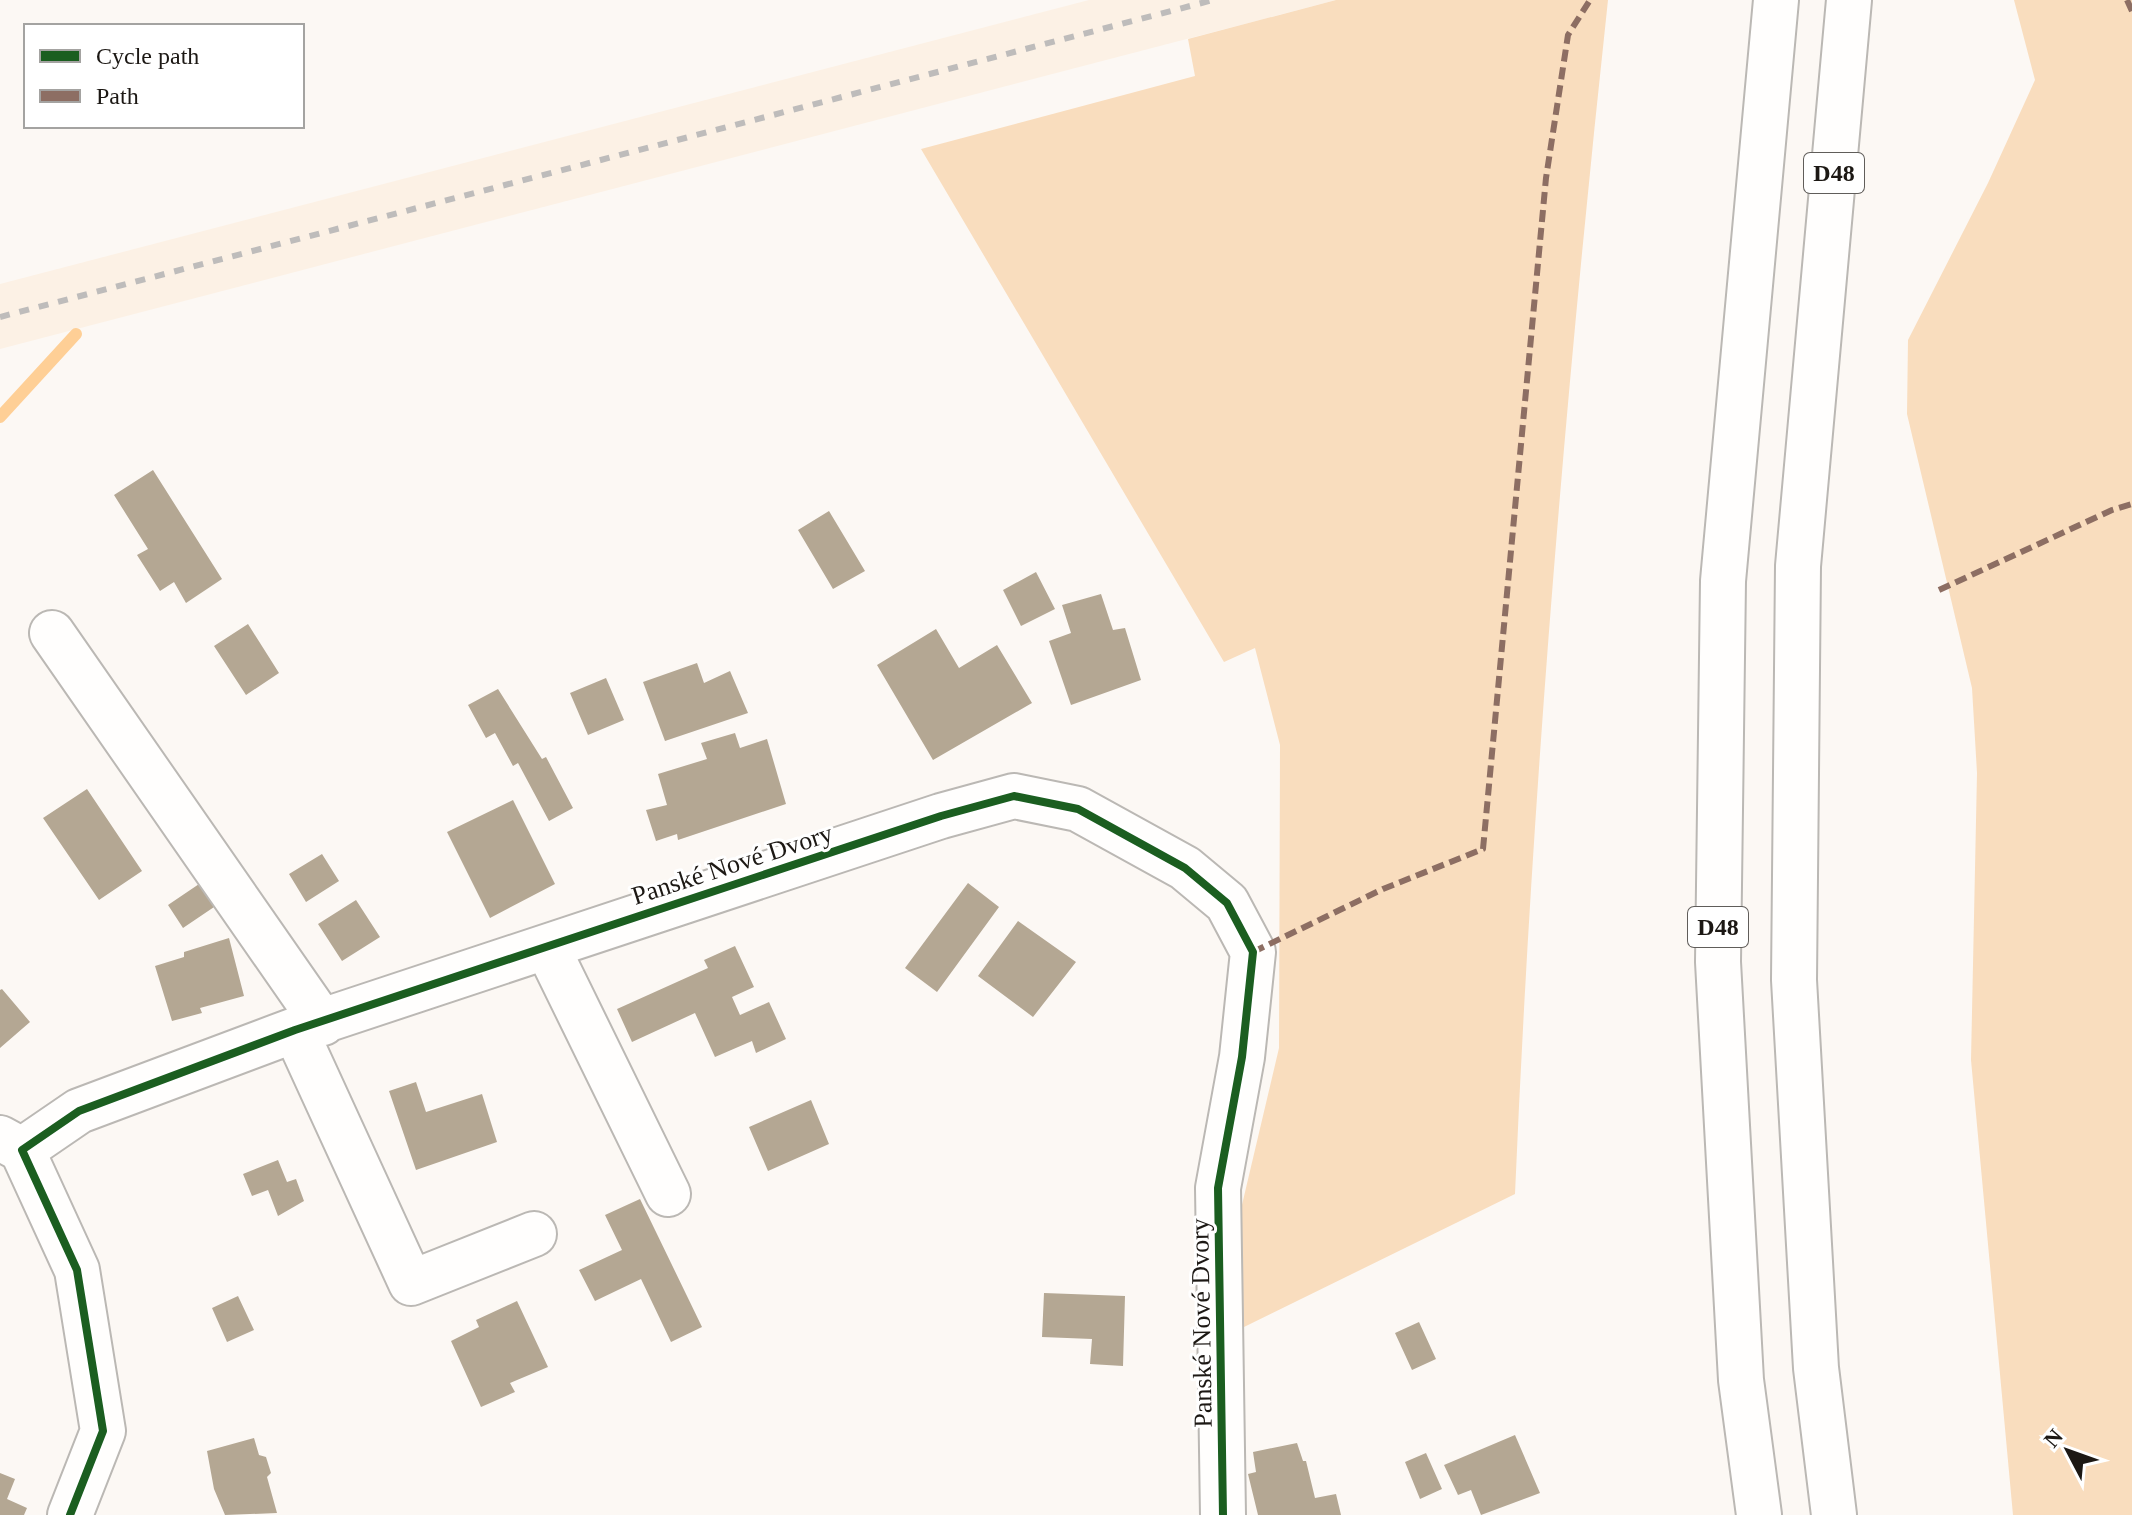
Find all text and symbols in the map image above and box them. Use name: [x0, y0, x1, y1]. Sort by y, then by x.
legend: [24, 24, 304, 128]
text: Cycle path: [96, 43, 199, 69]
text: Path: [96, 83, 139, 109]
road number: D48: [1804, 153, 1864, 193]
street label: Panské Nové Dvory: [628, 818, 836, 911]
road number: D48: [1688, 907, 1748, 947]
street label: Panské Nové Dvory: [1185, 1218, 1218, 1428]
north arrow: [2028, 1411, 2108, 1491]
text: N: [2039, 1424, 2068, 1452]

